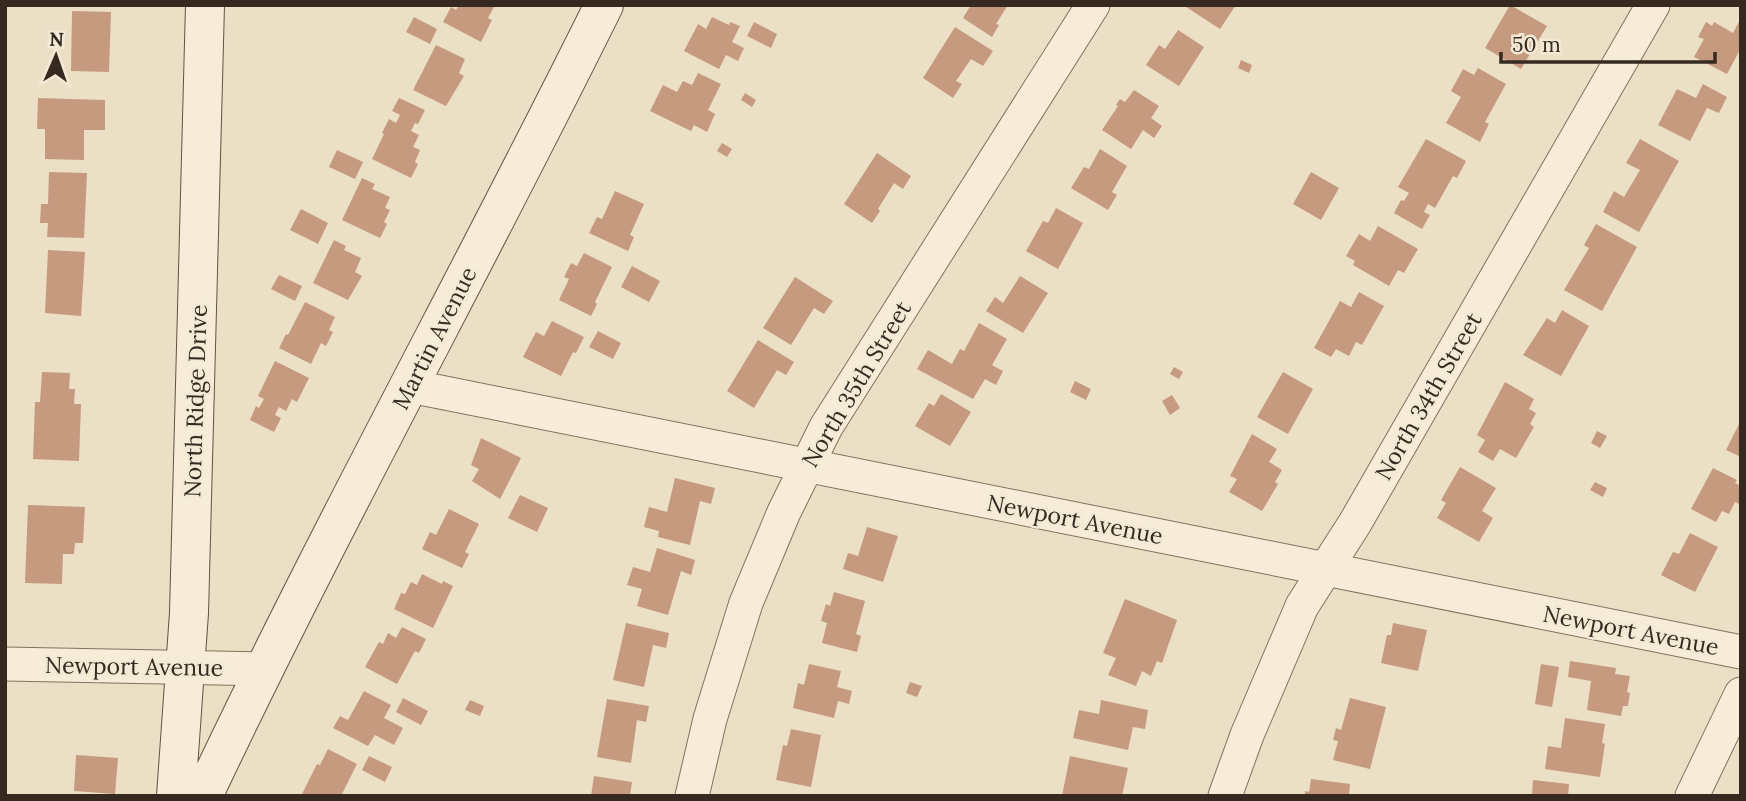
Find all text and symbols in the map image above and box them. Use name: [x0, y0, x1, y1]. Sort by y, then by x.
north arrow: [21, 21, 91, 91]
scale bar: [1501, 21, 1714, 65]
text: N: [49, 27, 65, 51]
text: 50 m: [1512, 31, 1561, 58]
street label: Martin Avenue: [386, 262, 482, 414]
street label: North 35th Street: [795, 296, 917, 472]
street label: North Ridge Drive: [177, 304, 213, 498]
street label: North 34th Street: [1368, 307, 1488, 485]
street label: Newport Avenue: [985, 488, 1165, 550]
street label: Newport Avenue: [1541, 599, 1721, 661]
street label: Newport Avenue: [45, 650, 223, 682]

